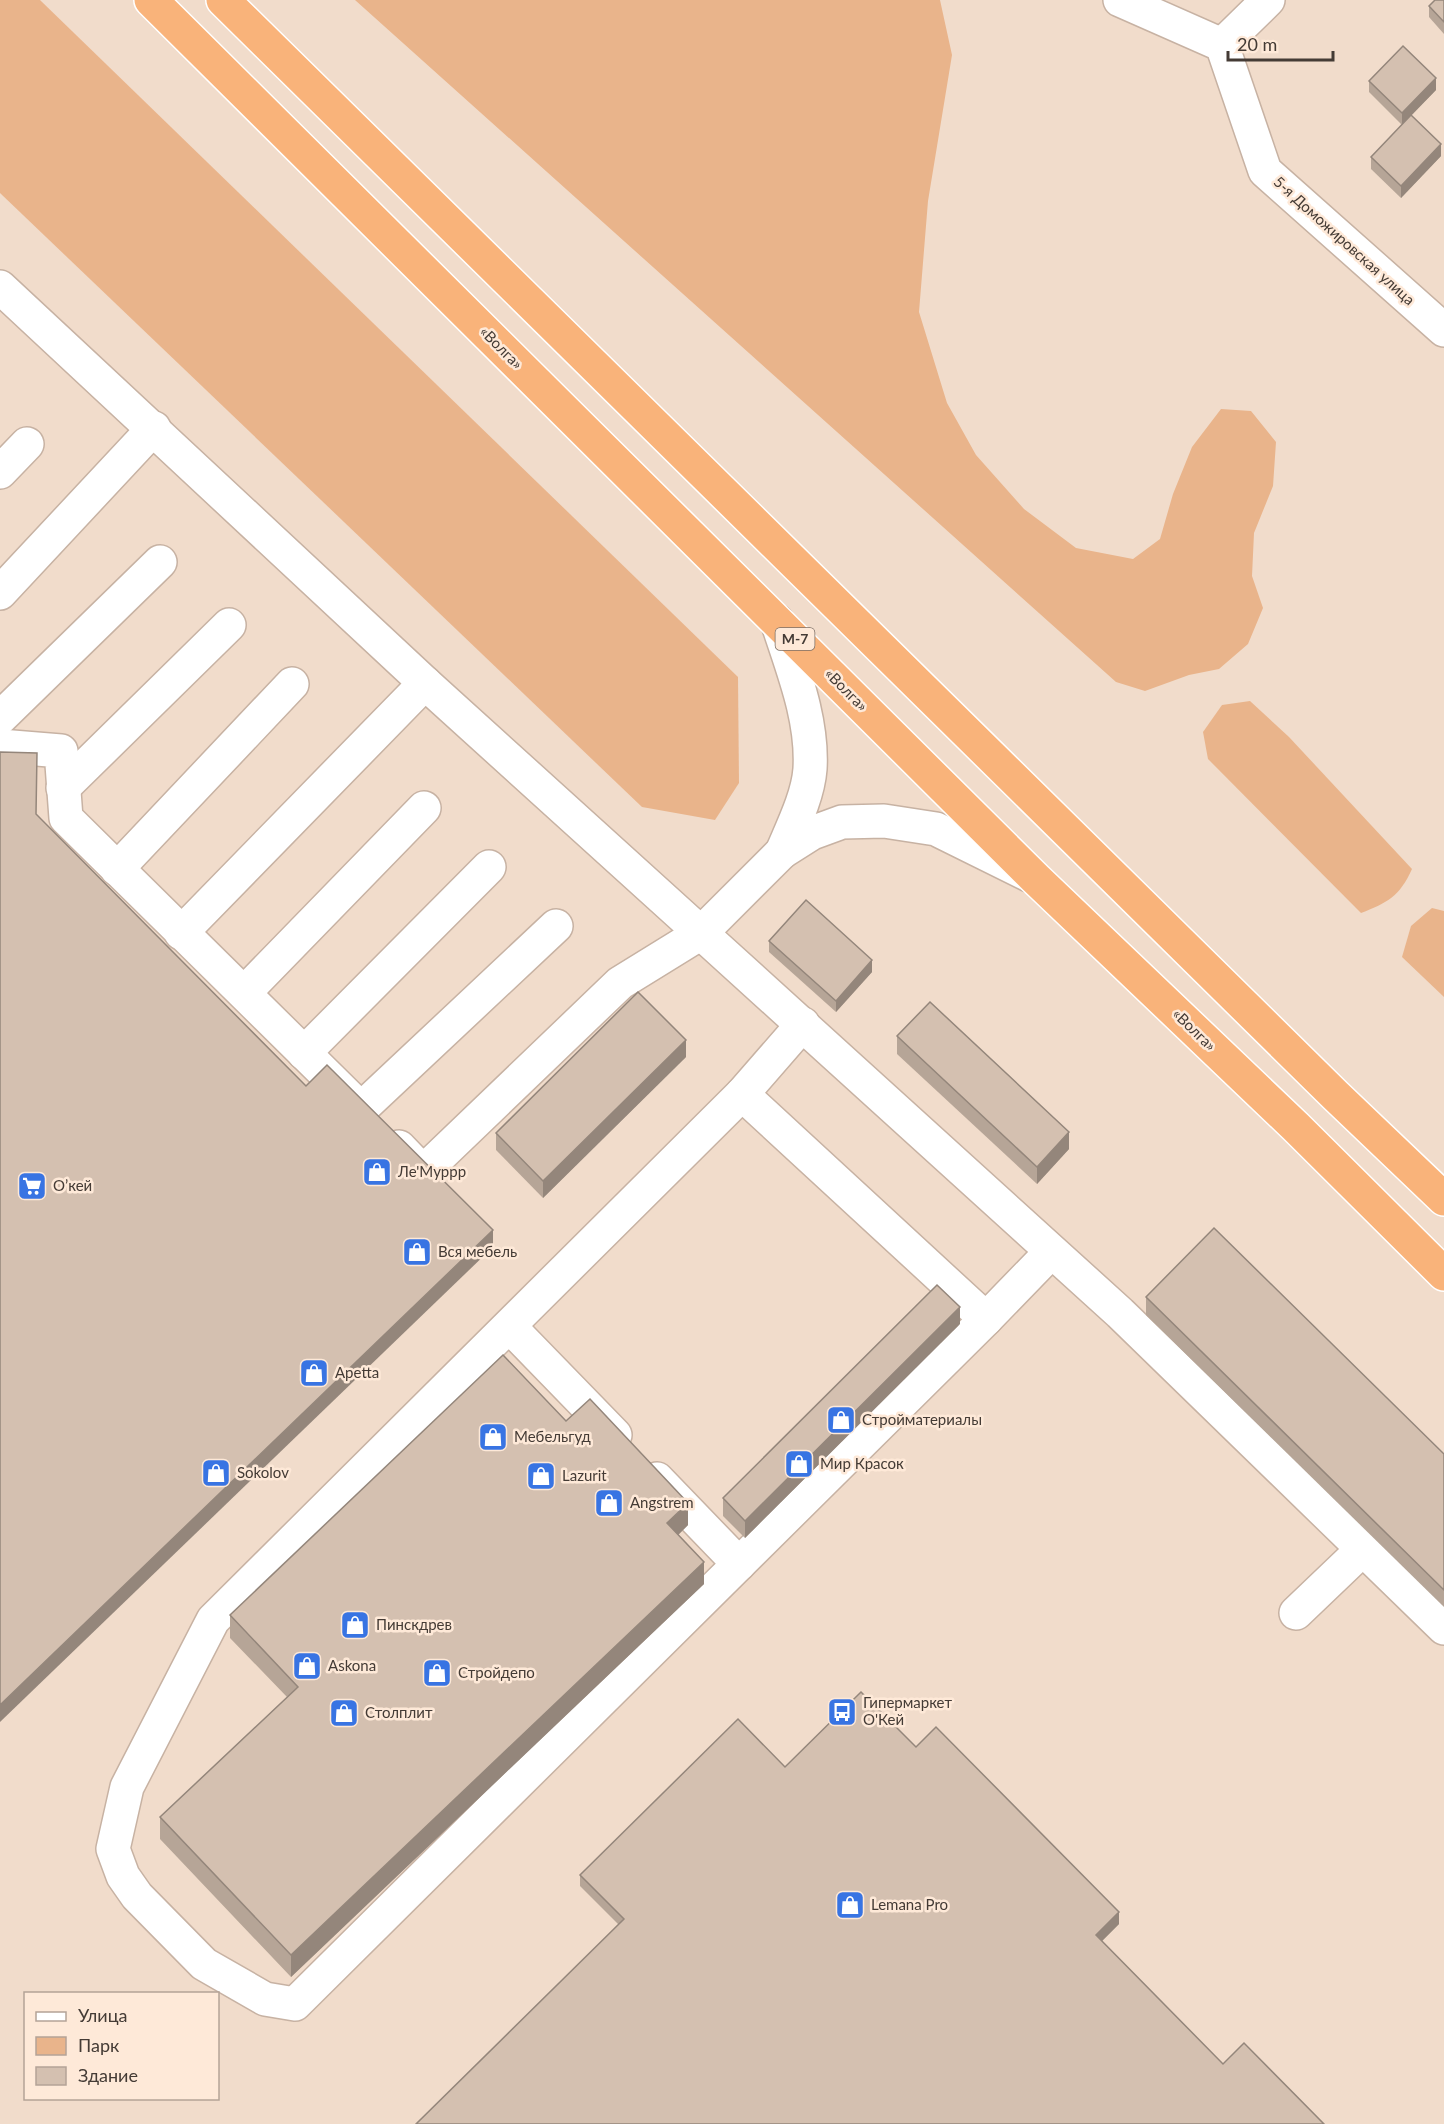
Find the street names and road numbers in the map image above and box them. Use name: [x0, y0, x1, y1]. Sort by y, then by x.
street label: 5-я Доможировская улица: [1270, 172, 1419, 308]
street label: «Волга»: [477, 322, 527, 372]
road number: М-7: [776, 628, 814, 650]
street label: «Волга»: [822, 664, 872, 714]
street label: «Волга»: [1169, 1004, 1220, 1054]

